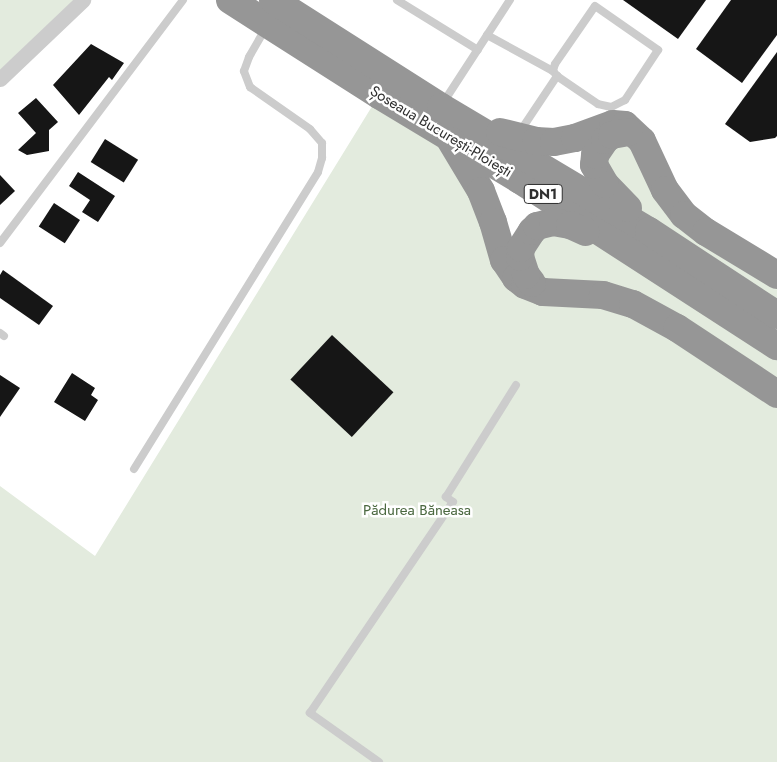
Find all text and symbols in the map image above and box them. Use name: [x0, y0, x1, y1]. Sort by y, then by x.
street label: Șoseaua București-Ploiești: [367, 82, 515, 182]
road number: DN1: [523, 182, 563, 205]
park label: Pădurea Băneasa: [363, 502, 471, 520]

